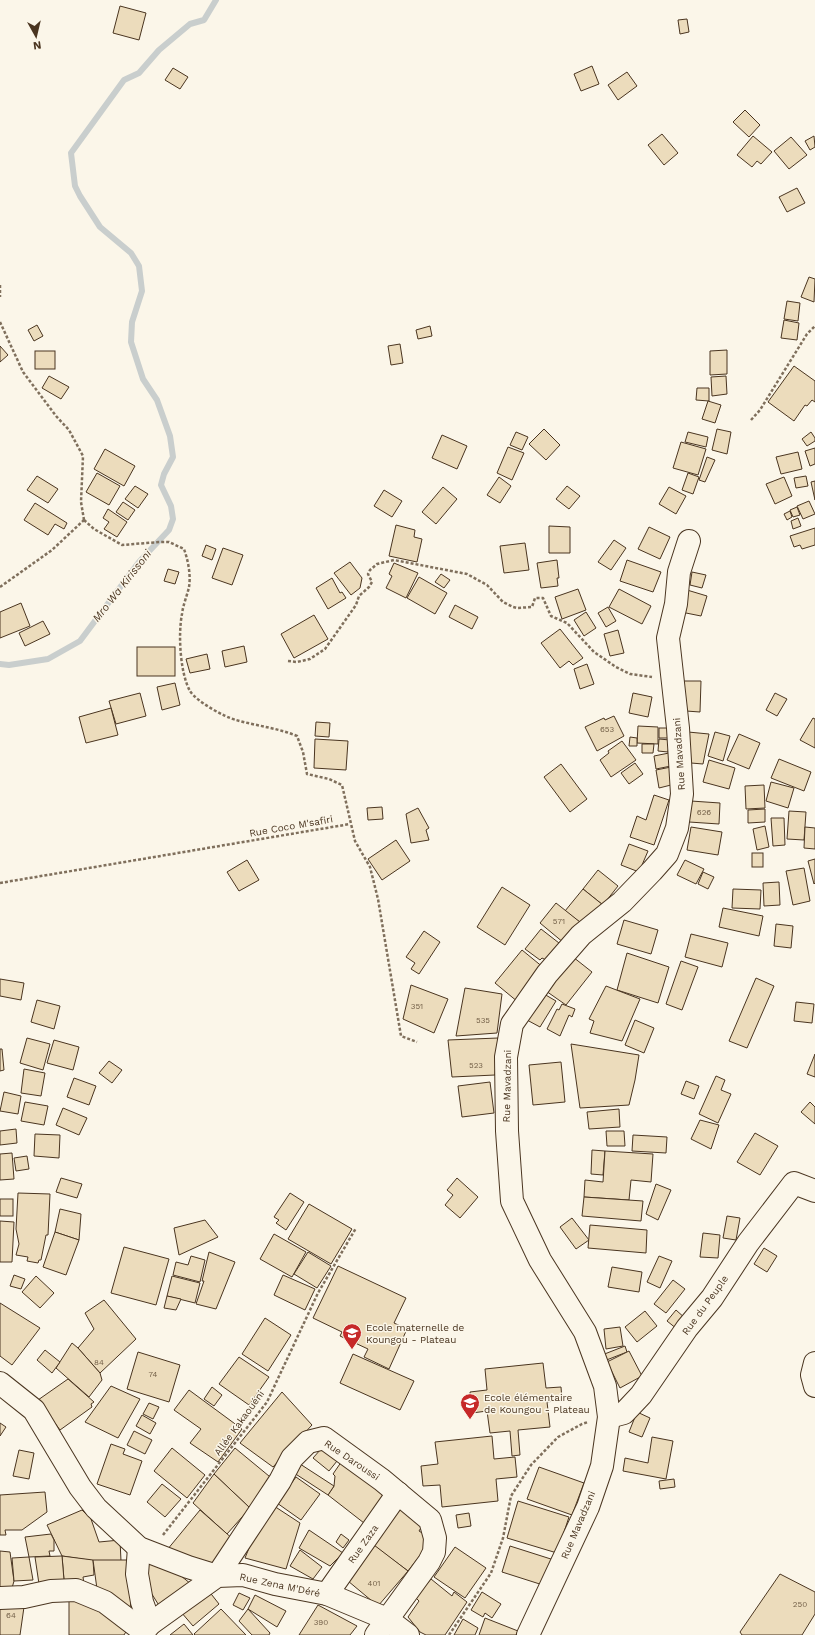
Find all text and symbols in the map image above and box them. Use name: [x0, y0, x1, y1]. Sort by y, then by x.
north arrow: [16, 16, 56, 56]
text: N: [32, 38, 42, 52]
water label: Mro Wa Kirissoni: [90, 546, 155, 625]
street label: Rue Mavadzani: [671, 717, 687, 791]
house number: 653: [600, 725, 614, 734]
house number: 626: [697, 808, 711, 817]
street label: Rue Coco M'safiri: [248, 813, 334, 839]
house number: 571: [553, 917, 565, 926]
house number: 351: [411, 1002, 423, 1011]
house number: 535: [476, 1016, 490, 1025]
street label: Rue Mavadzani: [501, 1050, 513, 1122]
house number: 523: [469, 1061, 483, 1070]
street label: Rue du Peuple: [680, 1273, 730, 1337]
school or university icon: Ecole maternelle de Koungou - Plateau: [341, 1322, 363, 1350]
place label: Ecole maternelle de Koungou - Plateau: [366, 1322, 465, 1345]
house number: 84: [94, 1358, 104, 1367]
house number: 74: [149, 1370, 158, 1379]
street label: Allée Kakaouéni: [212, 1388, 266, 1458]
school or university icon: Ecole élémentaire de Koungou - Plateau: [459, 1392, 481, 1420]
place label: Ecole élémentaire de Koungou - Plateau: [484, 1392, 590, 1415]
street label: Rue Daroussi: [322, 1438, 382, 1482]
street label: Rue Mavadzani: [559, 1489, 597, 1561]
street label: Rue Zaza: [346, 1522, 381, 1566]
street label: Rue Zena M'Déré: [239, 1571, 322, 1599]
house number: 401: [368, 1579, 380, 1588]
house number: 250: [793, 1600, 807, 1609]
house number: 64: [6, 1611, 16, 1620]
house number: 390: [314, 1618, 328, 1627]

